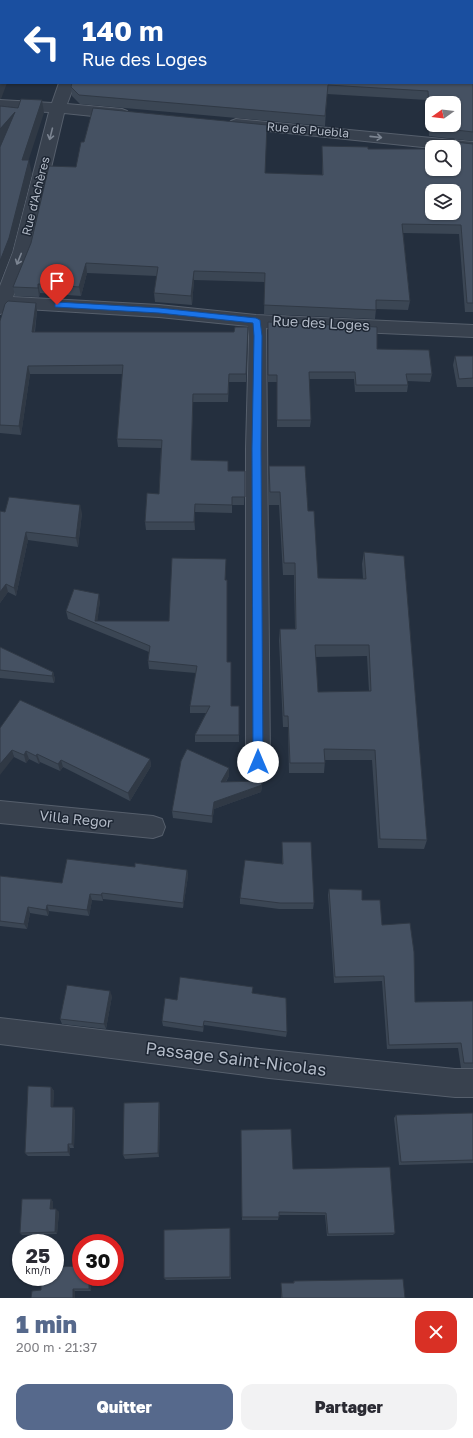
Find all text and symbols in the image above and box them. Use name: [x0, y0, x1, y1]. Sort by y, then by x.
text: 140 m: [82, 14, 164, 47]
icon: left: [16, 16, 68, 68]
text: Rue des Loges: [82, 48, 207, 70]
north arrow: [425, 96, 461, 132]
map controls: [425, 96, 461, 220]
street label: Rue de Puebla: [266, 118, 350, 141]
one-way arrow: [47, 127, 55, 140]
one-way arrow: [369, 133, 382, 140]
button: search: [425, 140, 461, 176]
street label: Rue d'Achères: [18, 155, 53, 237]
button: layers: [425, 184, 461, 220]
one-way arrow: [14, 253, 22, 265]
pin: [40, 264, 74, 305]
icon: arrive: [46, 270, 68, 292]
street label: Rue des Loges: [272, 311, 370, 334]
position arrow: [237, 741, 279, 783]
street label: Villa Regor: [39, 806, 114, 831]
street label: Passage Saint-Nicolas: [144, 1037, 328, 1080]
speed limit sign: 30: [72, 1234, 124, 1286]
text: 25: [26, 1243, 50, 1267]
text: km/h: [25, 1264, 51, 1276]
text: 1 min: [16, 1309, 77, 1338]
button: close: [415, 1311, 457, 1353]
text: 200 m · 21:37: [16, 1339, 97, 1355]
button: Quitter: [16, 1384, 233, 1430]
button: Partager: [241, 1384, 457, 1430]

